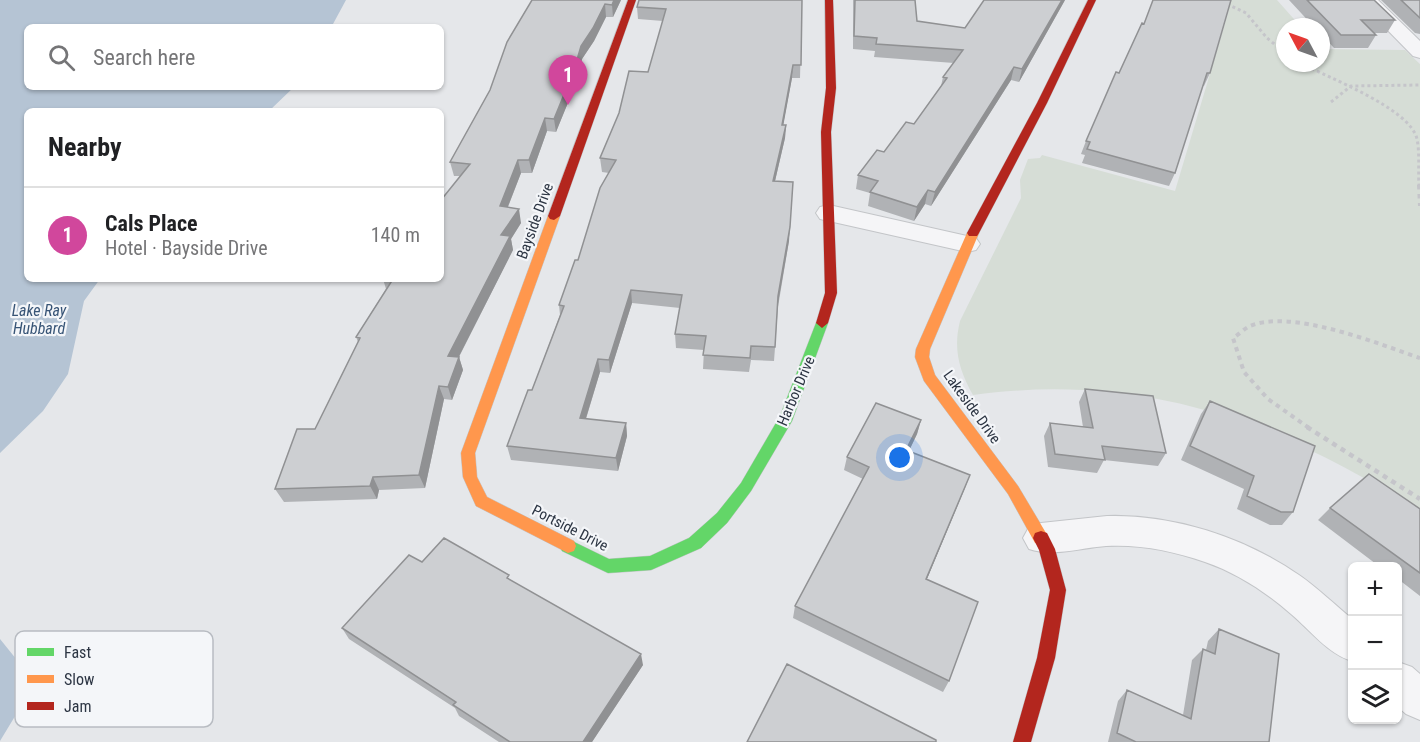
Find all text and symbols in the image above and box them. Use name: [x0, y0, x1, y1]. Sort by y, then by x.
north arrow: [1276, 18, 1330, 72]
search box: [24, 24, 444, 90]
icon: search: [45, 41, 78, 74]
text: Search here: [93, 45, 195, 70]
pin: 1: [548, 56, 588, 105]
text: Nearby: [48, 132, 122, 162]
street label: Bayside Drive: [513, 181, 557, 261]
text: Cals Place: [105, 211, 198, 236]
text: 1: [62, 223, 73, 247]
text: 140 m: [371, 223, 420, 247]
text: Hotel · Bayside Drive: [105, 236, 268, 260]
water label: Lake Ray Hubbard: [12, 301, 67, 338]
street label: Harbor Drive: [773, 353, 819, 429]
street label: Lakeside Drive: [939, 367, 1005, 447]
your location: [885, 443, 914, 472]
street label: Portside Drive: [529, 501, 611, 555]
map controls: [1348, 562, 1402, 724]
button: +: [1348, 562, 1402, 616]
button: −: [1348, 616, 1402, 670]
legend: [15, 631, 213, 727]
text: Fast: [64, 643, 91, 662]
text: Slow: [64, 670, 94, 689]
button: layers: [1348, 670, 1402, 724]
text: Jam: [64, 697, 91, 716]

